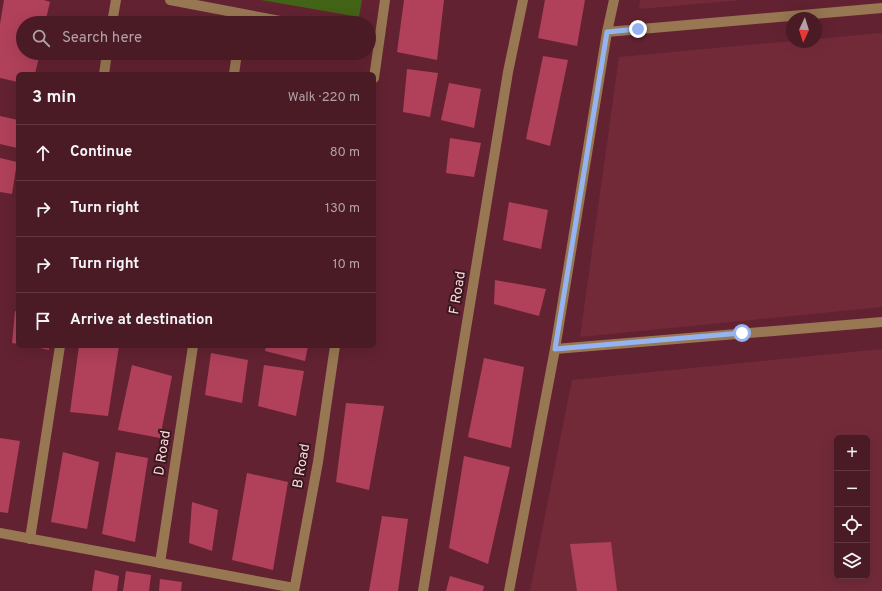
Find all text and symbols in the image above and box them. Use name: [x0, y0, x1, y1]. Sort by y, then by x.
north arrow: [786, 12, 822, 48]
search box: [16, 16, 376, 60]
route end: [629, 20, 647, 38]
icon: search: [30, 27, 52, 49]
text: Search here: [62, 29, 142, 48]
text: 3 min: [32, 87, 76, 109]
text: Walk · 220 m: [288, 90, 360, 106]
icon: ahead: [32, 142, 54, 164]
text: Continue: [70, 143, 132, 162]
text: 80 m: [330, 145, 360, 161]
icon: right: [32, 198, 54, 220]
text: Turn right: [70, 199, 139, 218]
text: 130 m: [325, 201, 360, 217]
icon: right: [32, 254, 54, 276]
text: Turn right: [70, 255, 139, 274]
text: 10 m: [333, 257, 360, 273]
street label: F Road: [446, 270, 470, 316]
icon: arrive: [32, 310, 54, 332]
text: Arrive at destination: [70, 311, 213, 330]
route start: [733, 324, 751, 342]
street label: D Road: [151, 429, 175, 477]
map controls: [834, 435, 870, 579]
button: +: [834, 435, 870, 471]
street label: B Road: [290, 442, 314, 490]
button: −: [834, 471, 870, 507]
button: locate: [834, 507, 870, 543]
button: layers: [834, 543, 870, 579]

